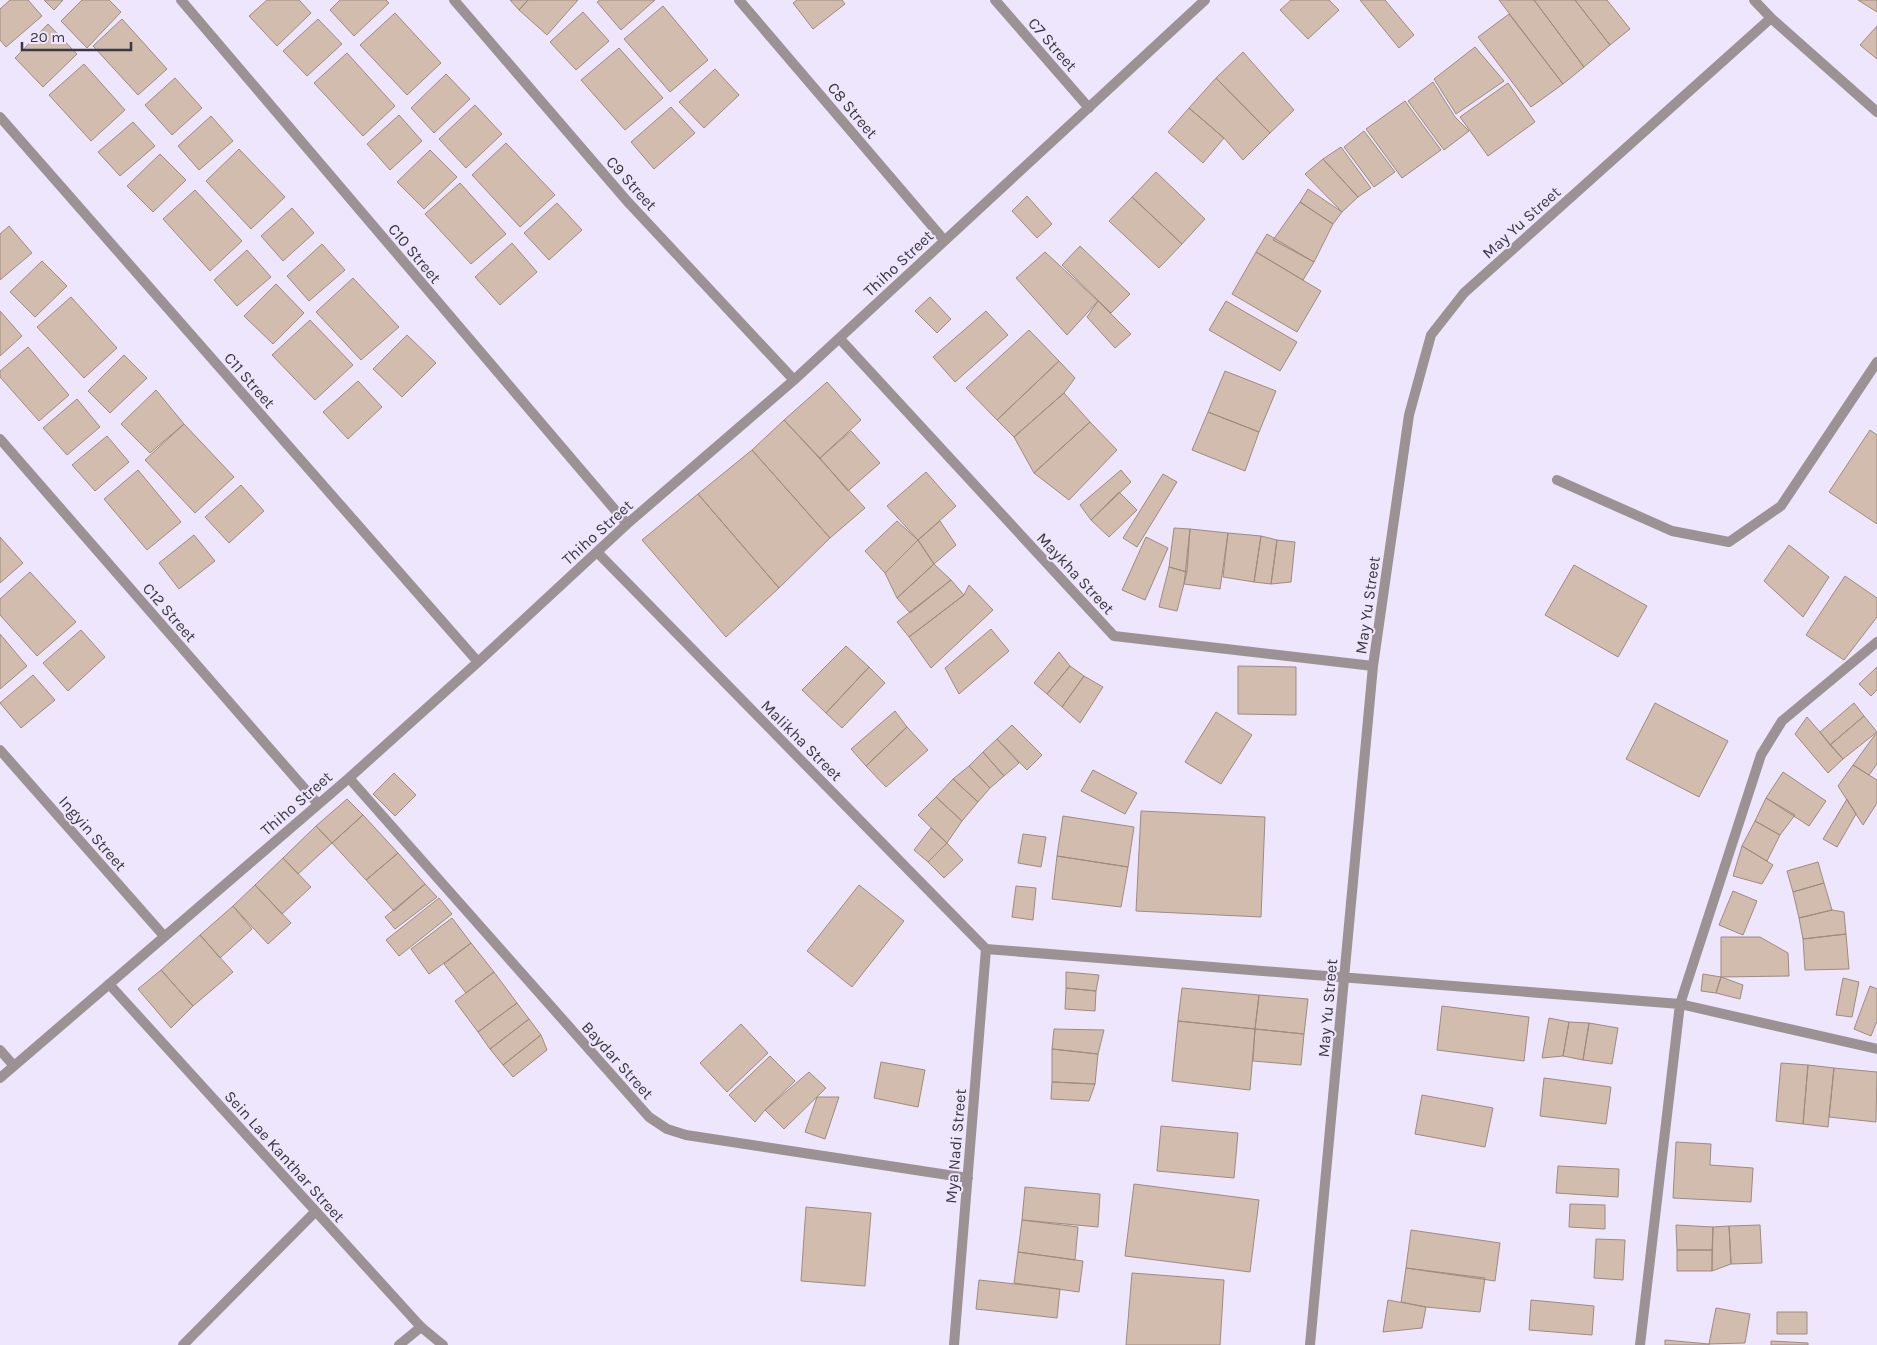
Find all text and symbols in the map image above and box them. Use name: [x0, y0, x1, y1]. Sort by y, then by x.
street label: C7 Street: [1024, 14, 1081, 75]
scale bar: [22, 20, 131, 52]
text: 20 m: [30, 28, 65, 46]
street label: C8 Street: [824, 78, 882, 142]
street label: C9 Street: [602, 152, 661, 215]
street label: May Yu Street: [1478, 182, 1564, 262]
street label: C10 Street: [384, 220, 445, 287]
street label: Thiho Street: [859, 226, 937, 301]
street label: C11 Street: [220, 348, 279, 412]
street label: Thiho Street: [558, 496, 637, 569]
street label: Maykha Street: [1033, 528, 1118, 618]
street label: May Yu Street: [1351, 555, 1384, 655]
street label: C12 Street: [139, 579, 200, 646]
street label: Malikha Street: [757, 696, 846, 785]
street label: Thiho Street: [257, 767, 336, 840]
street label: Ingyin Street: [55, 792, 130, 875]
street label: May Yu Street: [1314, 958, 1341, 1058]
street label: Baydar Street: [578, 1018, 657, 1103]
street label: Sein Lae Kanthar Street: [220, 1087, 349, 1226]
street label: Mya Nadi Street: [941, 1088, 970, 1204]

